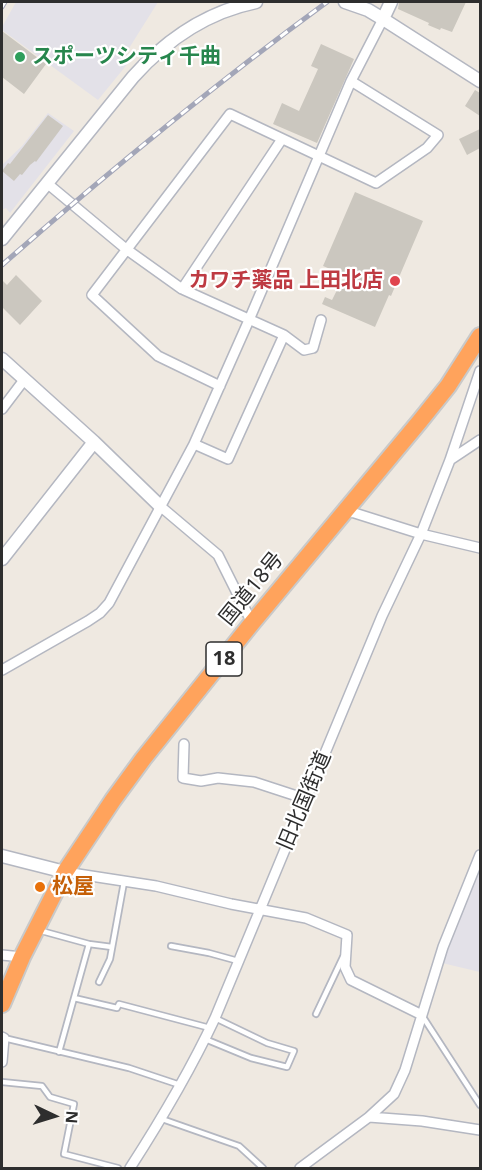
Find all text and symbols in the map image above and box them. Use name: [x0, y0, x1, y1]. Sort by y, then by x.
place label: スポーツシティ千曲: [32, 44, 221, 70]
marker: スポーツシティ千曲: [13, 50, 27, 64]
place label: カワチ薬品 上田北店: [189, 268, 383, 294]
marker: カワチ薬品 上田北店: [388, 274, 402, 288]
street label: 国道18号: [215, 547, 289, 631]
road number: 18: [206, 642, 242, 676]
street label: 旧北国街道: [273, 748, 337, 854]
place label: 松屋: [52, 874, 94, 900]
marker: 松屋: [33, 880, 47, 894]
north arrow: [24, 1086, 84, 1146]
text: N: [61, 1110, 83, 1125]

